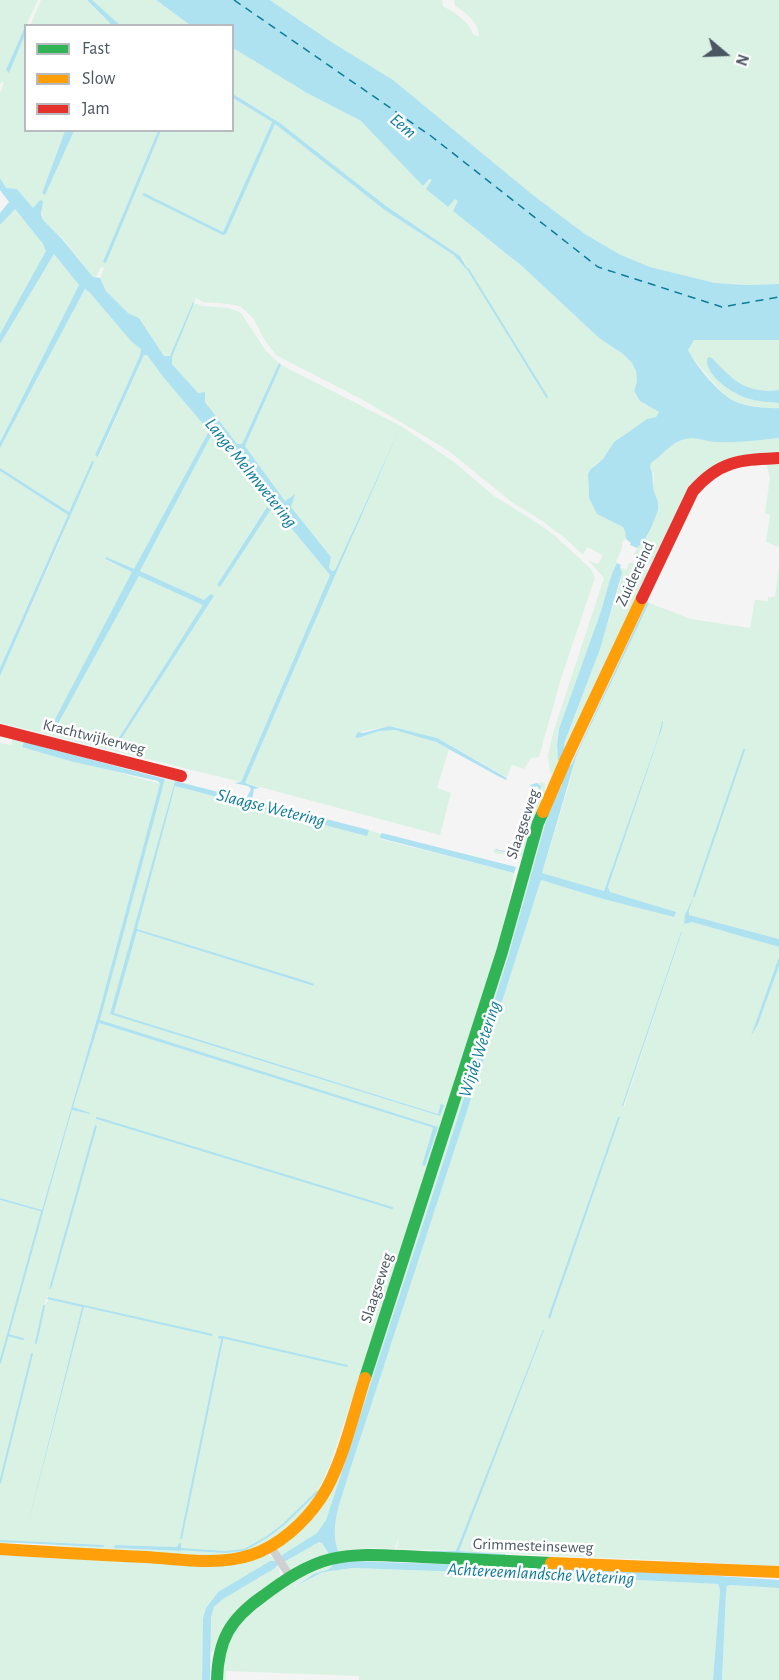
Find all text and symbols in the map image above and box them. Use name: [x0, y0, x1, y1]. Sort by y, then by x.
legend: [24, 24, 234, 132]
north arrow: [695, 24, 755, 84]
text: Fast: [82, 40, 110, 58]
text: N: [733, 52, 751, 68]
text: Slow: [82, 70, 115, 88]
text: Jam: [82, 100, 110, 118]
water label: Eem: [385, 109, 421, 143]
water label: Lange Melmwetering: [200, 414, 302, 532]
street label: Zuidereind: [612, 539, 658, 609]
street label: Krachtwijkerweg: [41, 715, 147, 759]
water label: Slaagse Wetering: [215, 784, 327, 832]
street label: Slaagseweg: [502, 786, 544, 862]
water label: Wijde Wetering: [454, 998, 506, 1100]
street label: Slaagseweg: [357, 1250, 397, 1326]
street label: Grimmesteinseweg: [473, 1534, 593, 1558]
water label: Achtereemlandsche Wetering: [447, 1558, 635, 1590]

